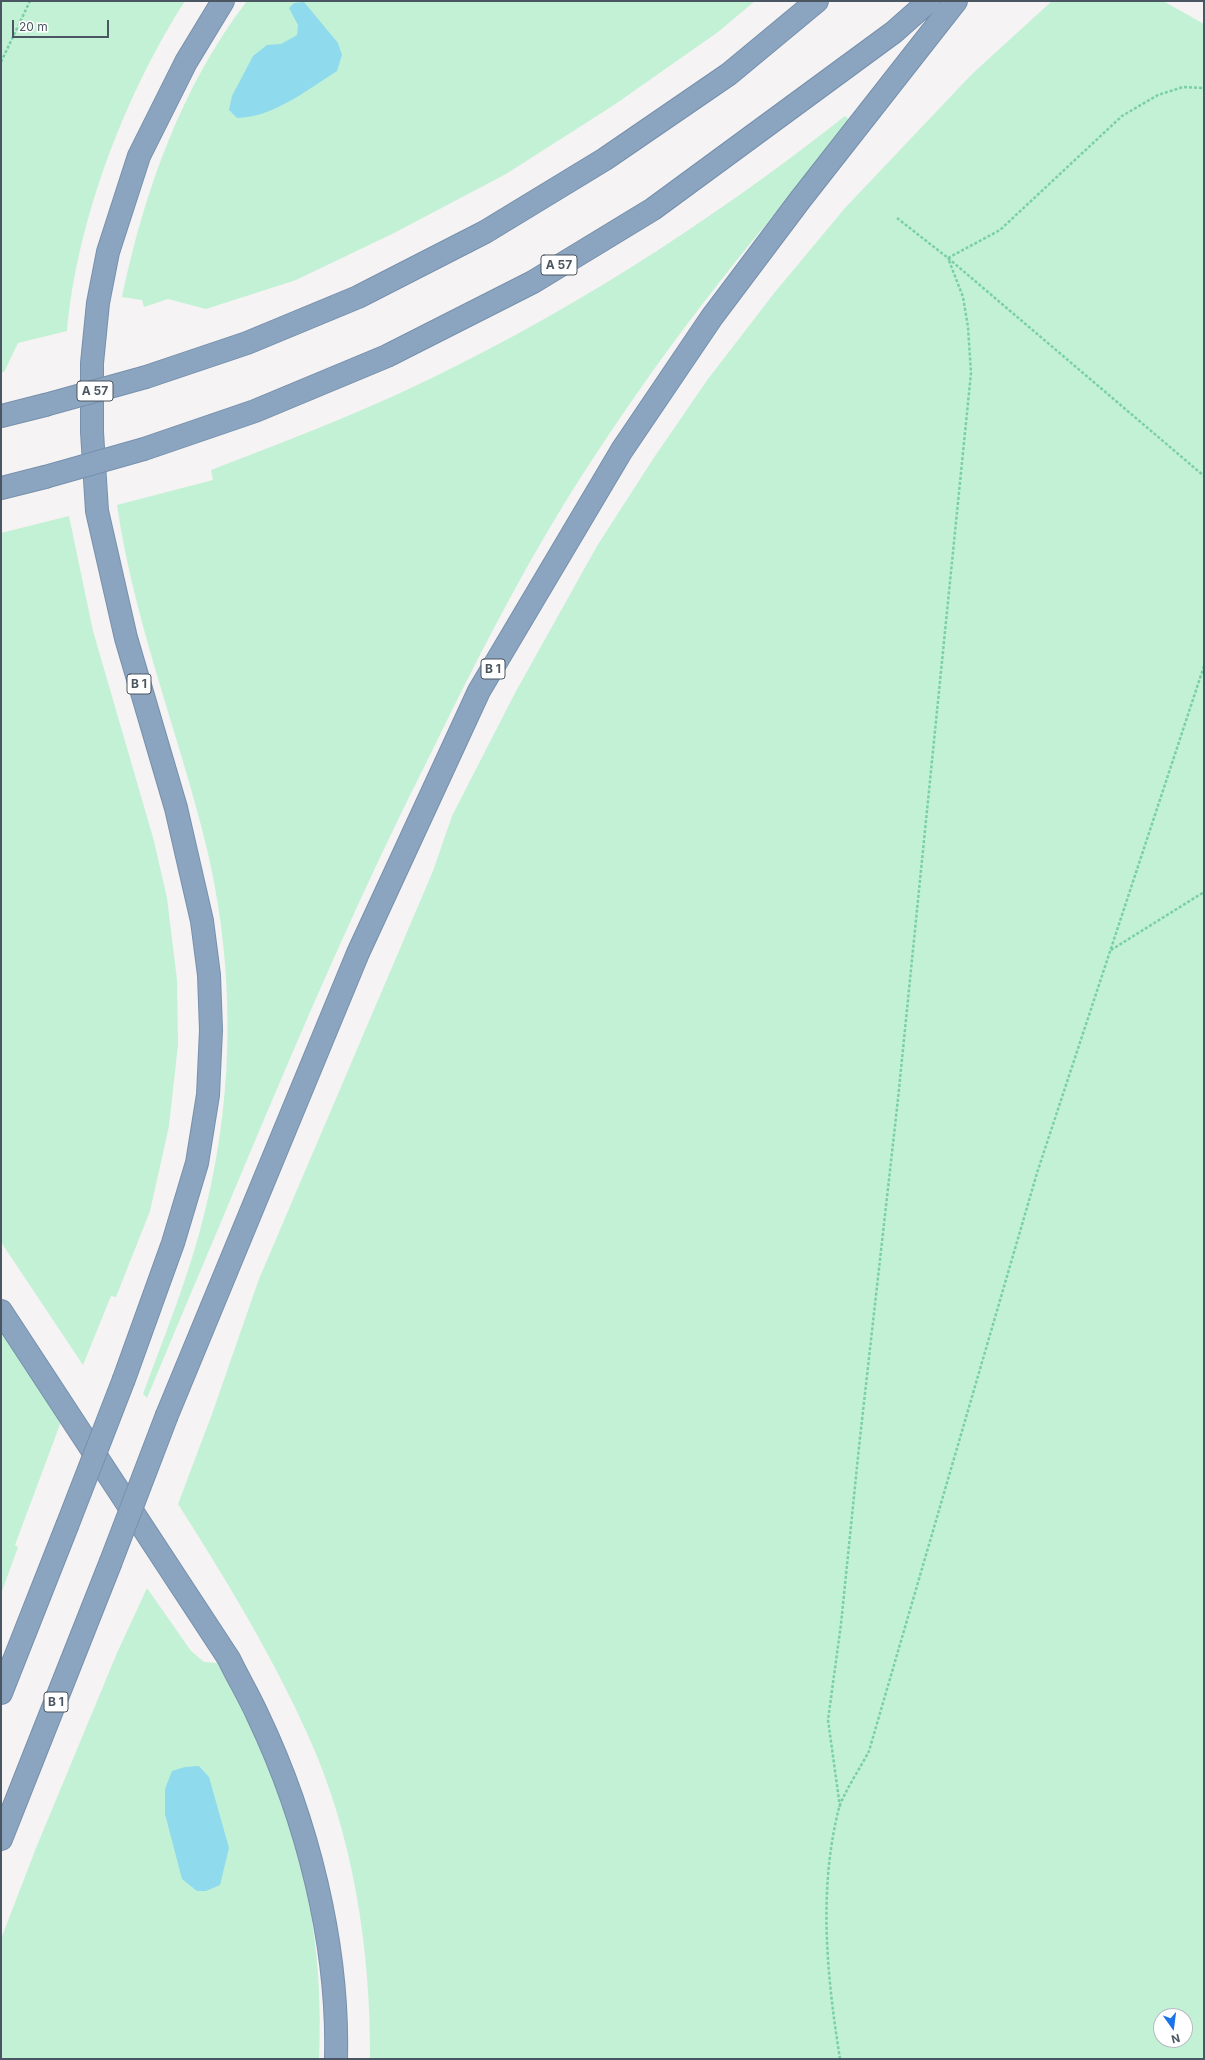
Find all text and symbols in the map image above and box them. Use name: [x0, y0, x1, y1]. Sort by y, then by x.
scale bar: [14, 12, 111, 38]
text: 20 m: [19, 19, 48, 34]
road number: A 57: [541, 255, 577, 275]
road number: A 57: [77, 381, 113, 401]
road number: B 1: [481, 659, 505, 679]
road number: B 1: [127, 674, 151, 694]
road number: B 1: [44, 1692, 68, 1712]
north arrow: [1153, 2008, 1193, 2048]
text: N: [1170, 2031, 1181, 2046]

